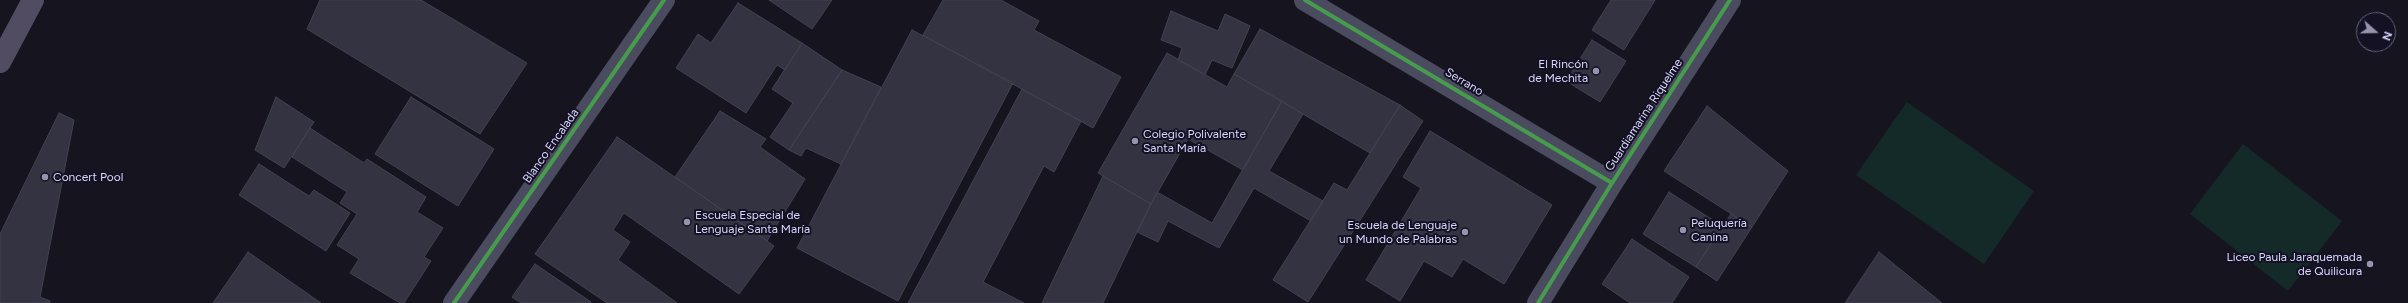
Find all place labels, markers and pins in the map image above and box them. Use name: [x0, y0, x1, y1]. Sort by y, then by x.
place label: El Rincón de Mechita: [1528, 57, 1588, 85]
marker: El Rincón de Mechita: [1591, 66, 1601, 76]
place label: Colegio Polivalente Santa María: [1143, 127, 1246, 155]
marker: Colegio Polivalente Santa María: [1130, 136, 1140, 146]
place label: Concert Pool: [53, 170, 123, 184]
marker: Concert Pool: [40, 172, 50, 182]
place label: Escuela Especial de Lenguaje Santa María: [695, 208, 810, 236]
place label: Peluquería Canina: [1691, 216, 1747, 244]
marker: Escuela Especial de Lenguaje Santa María: [682, 217, 692, 227]
place label: Escuela de Lenguaje un Mundo de Palabras: [1339, 218, 1457, 246]
marker: Peluquería Canina: [1678, 225, 1688, 235]
marker: Escuela de Lenguaje un Mundo de Palabras: [1460, 227, 1470, 237]
place label: Liceo Paula Jaraquemada de Quilicura: [2226, 250, 2362, 278]
marker: Liceo Paula Jaraquemada de Quilicura: [2365, 259, 2375, 269]

